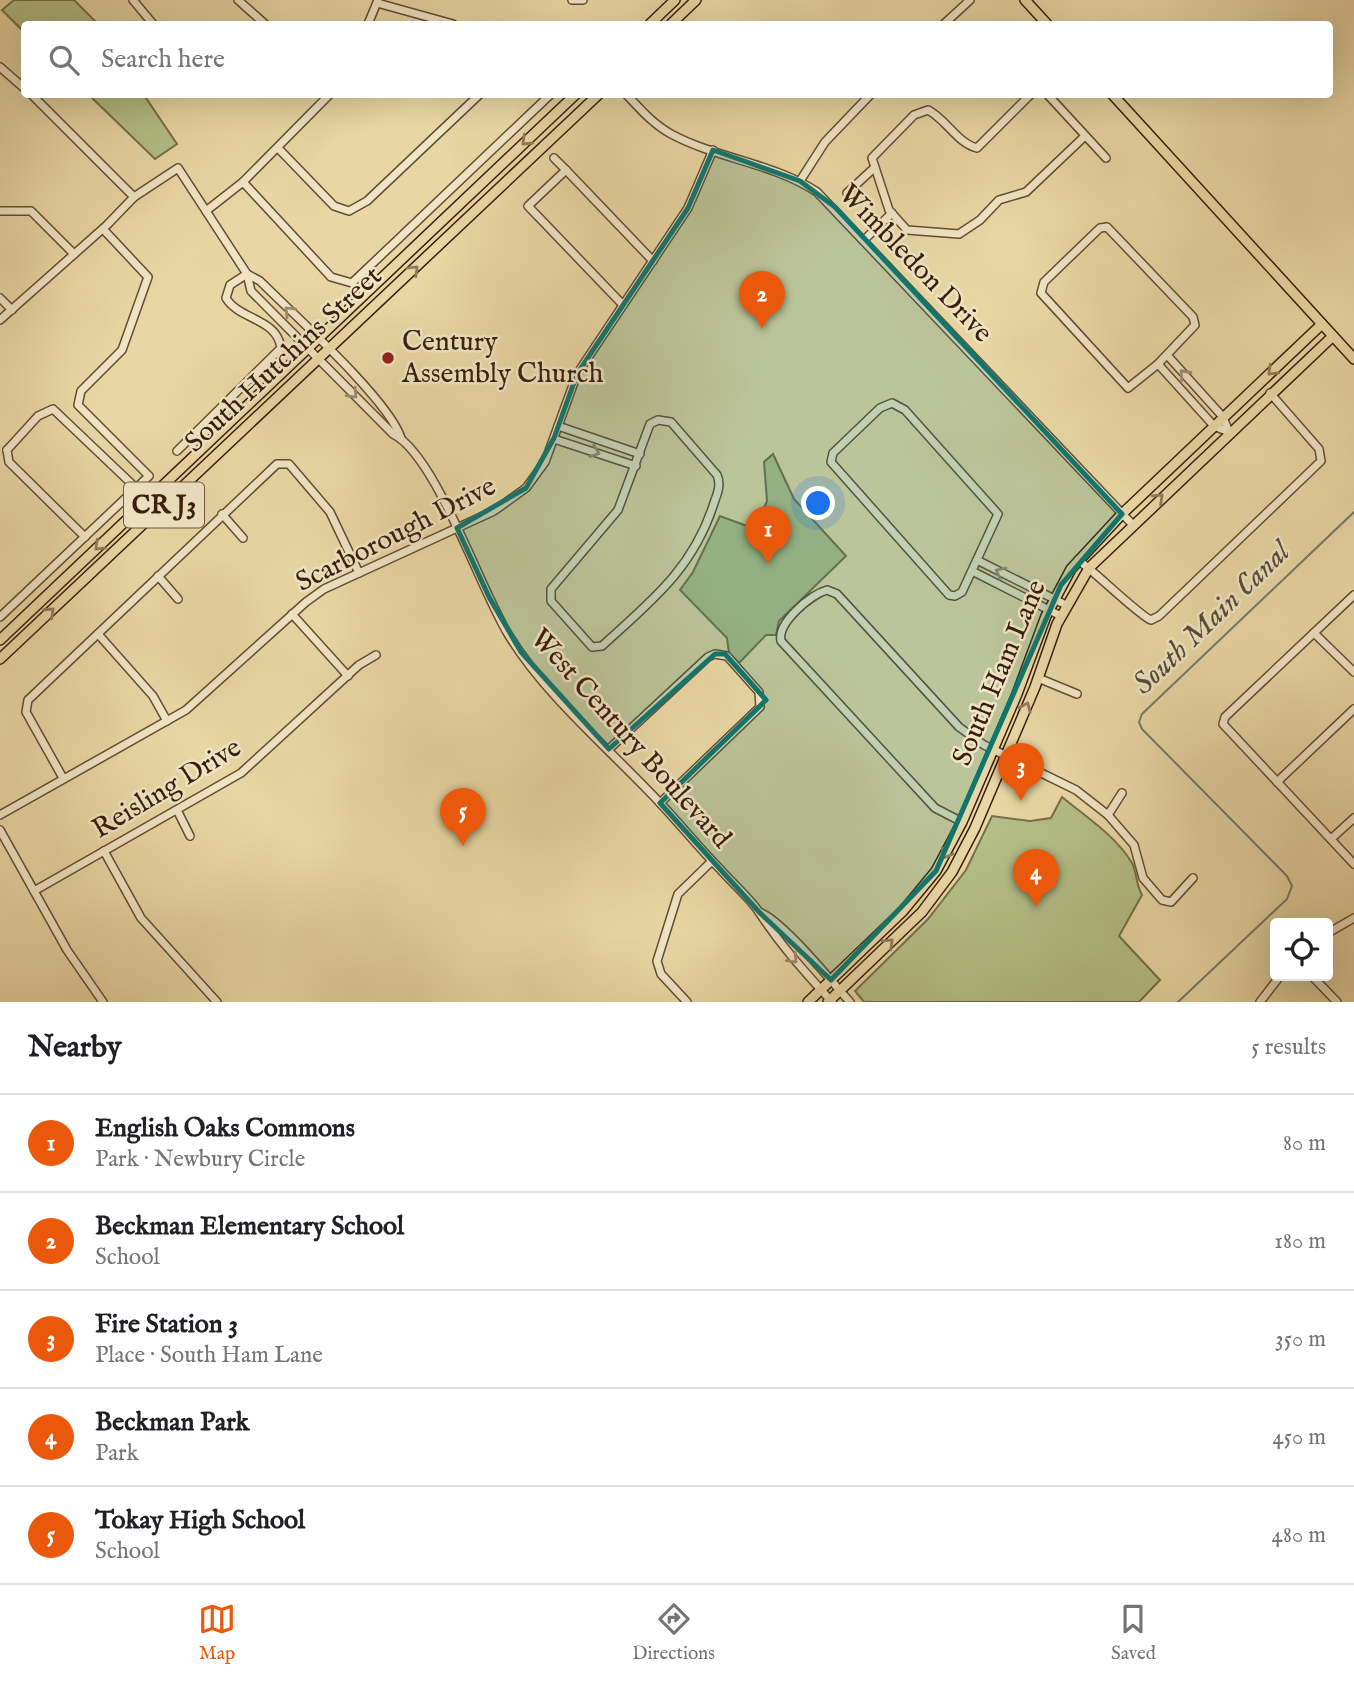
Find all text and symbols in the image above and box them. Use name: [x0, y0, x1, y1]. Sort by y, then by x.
search box: [21, 21, 1333, 98]
icon: search: [45, 41, 83, 79]
text: Search here: [101, 43, 225, 76]
one-way arrow: [521, 133, 534, 146]
street label: Wimbledon Drive: [830, 177, 1000, 351]
street label: South Hutchins Street: [178, 259, 390, 460]
one-way arrow: [406, 265, 419, 278]
pin: 2: [739, 271, 785, 329]
one-way arrow: [285, 306, 298, 319]
place label: Century Assembly Church: [401, 325, 604, 392]
marker: Century Assembly Church: [380, 350, 396, 366]
one-way arrow: [1267, 362, 1280, 375]
one-way arrow: [1180, 369, 1192, 382]
one-way arrow: [345, 386, 358, 399]
one-way arrow: [588, 444, 600, 459]
street label: Scarborough Drive: [290, 469, 502, 601]
road number: CR J3: [124, 482, 204, 527]
your location: [801, 486, 835, 520]
one-way arrow: [1151, 494, 1164, 507]
pin: 1: [745, 506, 791, 564]
water label: South Main Canal: [1125, 532, 1301, 704]
one-way arrow: [94, 537, 107, 550]
one-way arrow: [995, 566, 1007, 580]
street label: South Ham Lane: [945, 575, 1055, 771]
one-way arrow: [42, 608, 55, 621]
street label: West Century Boulevard: [522, 622, 738, 856]
one-way arrow: [1018, 702, 1032, 714]
street label: Reisling Drive: [86, 731, 248, 847]
pin: 3: [998, 743, 1044, 801]
pin: 5: [440, 788, 486, 846]
one-way arrow: [941, 847, 954, 860]
pin: 4: [1013, 849, 1059, 907]
map controls: [1270, 918, 1333, 981]
button: locate: [1270, 918, 1333, 981]
one-way arrow: [881, 939, 894, 952]
one-way arrow: [784, 951, 797, 964]
text: Nearby: [28, 1029, 121, 1067]
text: 5 results: [1251, 1033, 1326, 1062]
text: English Oaks Commons: [95, 1112, 355, 1145]
text: 1: [47, 1129, 55, 1158]
text: 80 m: [1283, 1129, 1326, 1158]
text: Park · Newbury Circle: [95, 1145, 305, 1174]
text: Beckman Elementary School: [95, 1210, 404, 1243]
text: 2: [46, 1227, 56, 1256]
text: 180 m: [1274, 1227, 1326, 1256]
text: School: [95, 1243, 160, 1272]
text: Fire Station 3: [95, 1308, 238, 1341]
text: 3: [47, 1325, 55, 1354]
text: 350 m: [1275, 1325, 1326, 1354]
text: Place · South Ham Lane: [95, 1341, 323, 1370]
text: Beckman Park: [95, 1406, 250, 1439]
text: 4: [45, 1423, 57, 1452]
text: 450 m: [1272, 1423, 1326, 1452]
text: Park: [95, 1439, 139, 1468]
text: Tokay High School: [95, 1504, 305, 1537]
text: 5: [47, 1521, 55, 1550]
text: 480 m: [1272, 1521, 1326, 1550]
text: School: [95, 1537, 160, 1566]
tab: Map: [198, 1600, 236, 1666]
tab: Directions: [632, 1600, 715, 1666]
tab: Saved: [1111, 1600, 1156, 1666]

